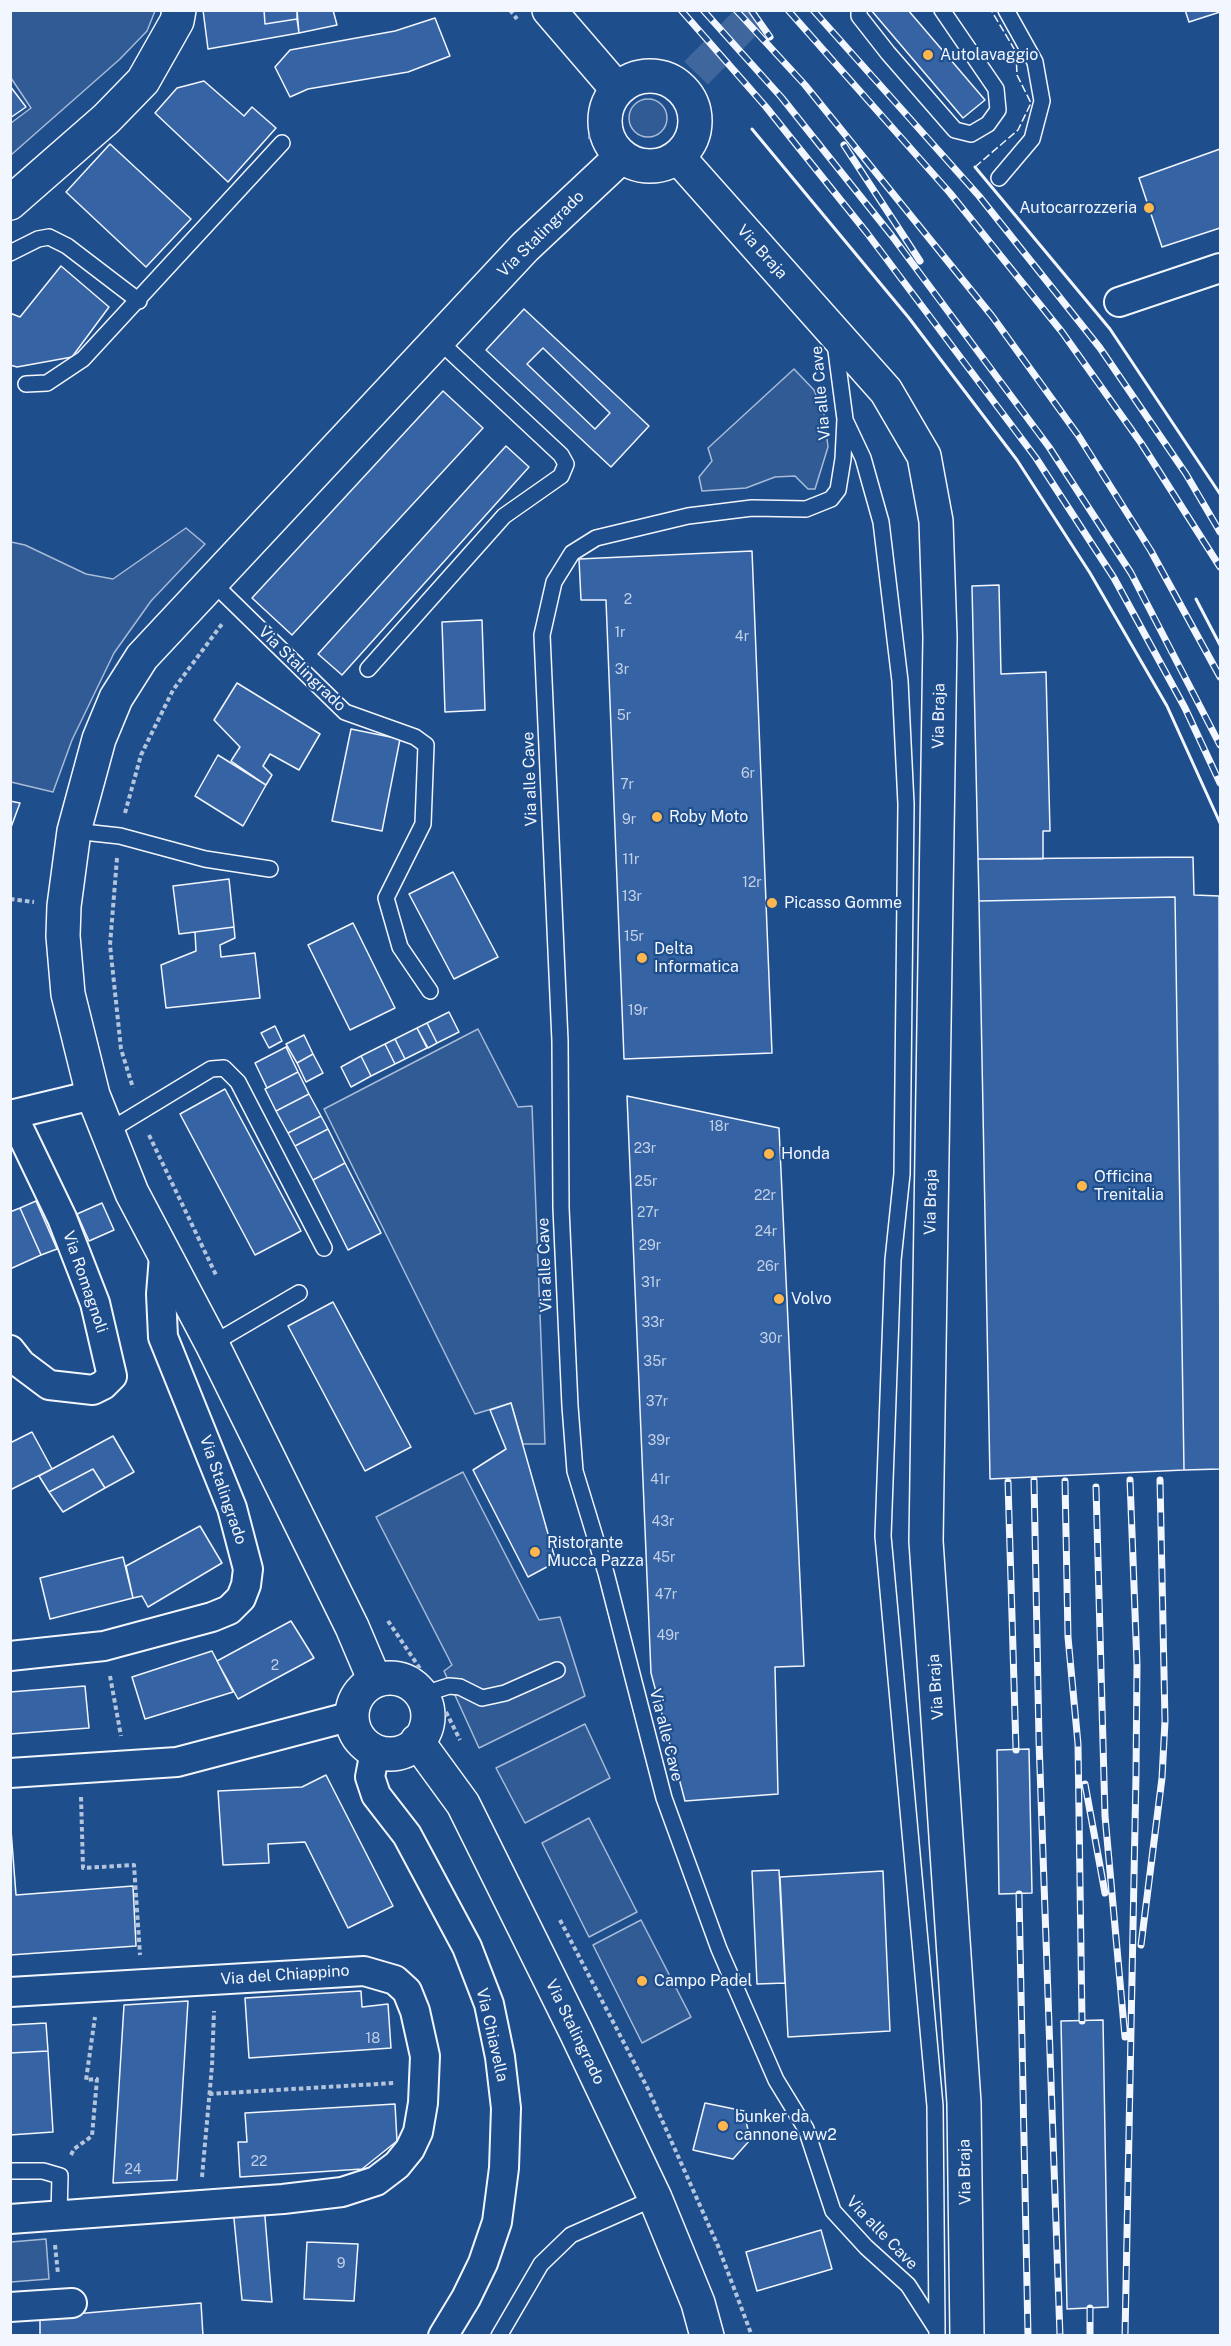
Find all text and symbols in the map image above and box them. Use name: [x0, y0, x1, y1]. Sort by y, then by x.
place label: Autolavaggio: [940, 45, 1038, 65]
marker: Autolavaggio: [921, 48, 935, 62]
street label: Via Stalingrado: [494, 187, 588, 281]
place label: Autocarrozzeria: [1019, 198, 1137, 218]
marker: Autocarrozzeria: [1142, 201, 1156, 215]
street label: Via Braja: [733, 221, 791, 283]
street label: Via alle Cave: [807, 345, 835, 441]
house number: 2: [624, 592, 632, 608]
street label: Via Stalingrado: [254, 622, 350, 716]
house number: 1r: [614, 625, 626, 641]
house number: 4r: [735, 629, 749, 645]
house number: 3r: [615, 662, 629, 678]
street label: Via Braja: [929, 683, 949, 749]
house number: 5r: [617, 708, 631, 724]
street label: Via alle Cave: [519, 731, 541, 827]
house number: 6r: [741, 766, 755, 782]
house number: 7r: [620, 777, 634, 793]
place label: Roby Moto: [669, 807, 748, 827]
marker: Roby Moto: [650, 810, 664, 824]
house number: 9r: [622, 812, 636, 828]
house number: 11r: [623, 852, 639, 868]
house number: 12r: [742, 875, 762, 891]
house number: 13r: [622, 889, 642, 905]
place label: Picasso Gomme: [784, 893, 902, 913]
marker: Picasso Gomme: [765, 896, 779, 910]
house number: 15r: [624, 929, 644, 945]
place label: Delta Informatica: [654, 939, 739, 977]
marker: Delta Informatica: [635, 951, 649, 965]
house number: 19r: [628, 1003, 648, 1019]
house number: 18r: [709, 1119, 729, 1135]
house number: 23r: [634, 1141, 656, 1157]
place label: Honda: [781, 1144, 830, 1164]
marker: Honda: [762, 1147, 776, 1161]
place label: Officina Trenitalia: [1094, 1167, 1164, 1205]
street label: Via Braja: [921, 1169, 941, 1235]
house number: 25r: [635, 1174, 657, 1190]
marker: Officina Trenitalia: [1075, 1179, 1089, 1193]
house number: 22r: [754, 1188, 776, 1204]
house number: 27r: [637, 1205, 659, 1221]
street label: Via alle Cave: [534, 1217, 556, 1313]
house number: 24r: [755, 1224, 777, 1240]
street label: Via Romagnoli: [59, 1228, 111, 1336]
house number: 29r: [639, 1238, 661, 1254]
house number: 26r: [757, 1259, 779, 1275]
house number: 31r: [641, 1275, 661, 1291]
place label: Volvo: [791, 1289, 832, 1309]
marker: Volvo: [772, 1292, 786, 1306]
house number: 33r: [641, 1315, 665, 1331]
house number: 30r: [760, 1331, 782, 1347]
house number: 35r: [643, 1354, 667, 1370]
house number: 37r: [646, 1394, 668, 1410]
street label: Via Stalingrado: [195, 1433, 251, 1547]
house number: 39r: [648, 1433, 670, 1449]
house number: 41r: [650, 1472, 670, 1488]
house number: 43r: [651, 1514, 675, 1530]
place label: Ristorante Mucca Pazza: [547, 1533, 644, 1571]
marker: Ristorante Mucca Pazza: [528, 1545, 542, 1559]
house number: 45r: [652, 1550, 676, 1566]
house number: 47r: [655, 1587, 677, 1603]
house number: 49r: [656, 1628, 680, 1644]
street label: Via Braja: [924, 1653, 948, 1721]
house number: 2: [271, 1658, 279, 1674]
street label: Via alle Cave: [645, 1687, 687, 1783]
street label: Via del Chiappino: [220, 1961, 350, 1989]
place label: Campo Padel: [654, 1971, 752, 1991]
marker: Campo Padel: [635, 1974, 649, 1988]
street label: Via Stalingrado: [541, 1976, 609, 2088]
street label: Via Chiavella: [472, 1986, 512, 2084]
house number: 18: [366, 2031, 380, 2047]
place label: bunker da cannone ww2: [735, 2107, 837, 2145]
marker: bunker da cannone ww2: [716, 2119, 730, 2133]
street label: Via Braja: [955, 2139, 975, 2205]
house number: 22: [251, 2154, 267, 2170]
house number: 24: [124, 2162, 142, 2178]
street label: Via alle Cave: [842, 2192, 922, 2274]
house number: 9: [337, 2256, 345, 2272]

